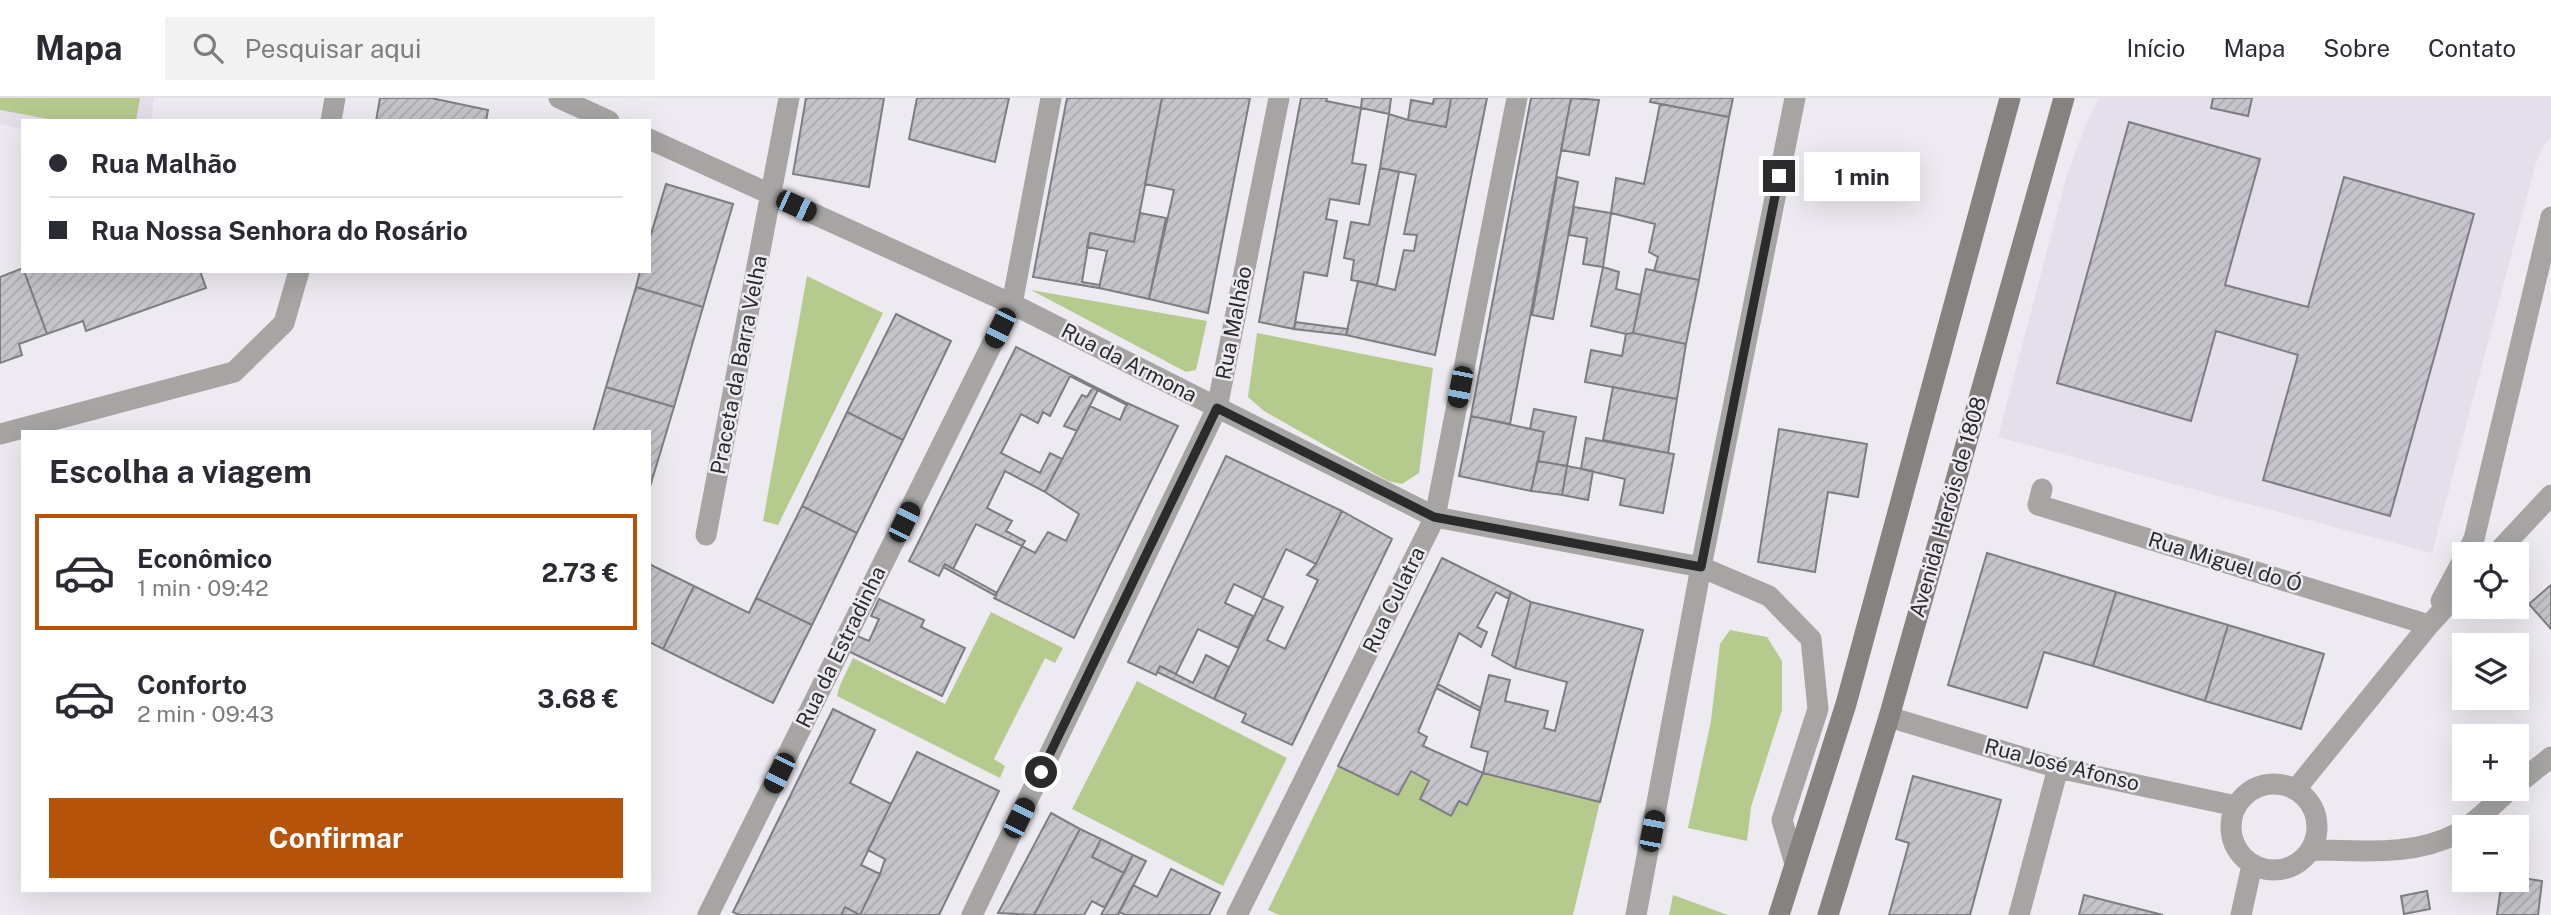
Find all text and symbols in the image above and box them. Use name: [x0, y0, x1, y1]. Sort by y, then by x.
search box: [165, 17, 655, 80]
text: Mapa: [35, 29, 123, 67]
icon: search: [189, 29, 227, 67]
text: Pesquisar aqui: [245, 33, 421, 64]
text: Início: [2127, 34, 2185, 62]
text: Mapa: [2223, 34, 2285, 62]
text: Sobre: [2323, 34, 2390, 62]
text: Contato: [2428, 34, 2516, 62]
text: Rua Malhão: [91, 148, 237, 179]
callout: 1 min: [1803, 152, 1919, 200]
route end: [1763, 160, 1795, 192]
text: 1 min: [1834, 163, 1890, 190]
car: [773, 188, 820, 224]
text: Rua Nossa Senhora do Rosário: [91, 215, 468, 246]
street label: Praceta da Barra Velha: [705, 253, 772, 476]
street label: Rua Malhão: [1210, 264, 1257, 382]
car: [982, 305, 1019, 351]
street label: Rua da Armona: [1057, 318, 1201, 407]
car: [1446, 364, 1475, 410]
street label: Avenida Heróis de 1808: [1904, 394, 1991, 620]
text: Escolha a viagem: [49, 453, 312, 490]
car: [886, 499, 923, 545]
street label: Rua Miguel do Ó: [2145, 526, 2305, 597]
icon: car: [53, 541, 116, 604]
map controls: [2452, 542, 2529, 892]
button: locate: [2452, 542, 2529, 619]
text: Econômico: [137, 543, 272, 574]
street label: Rua Culatra: [1357, 543, 1430, 657]
text: 2.73 €: [541, 557, 619, 588]
street label: Rua da Estradinha: [791, 562, 890, 732]
text: 1 min · 09:42: [137, 574, 269, 601]
button: layers: [2452, 633, 2529, 710]
icon: car: [53, 667, 116, 730]
text: Conforto: [137, 669, 247, 700]
text: 3.68 €: [537, 683, 619, 714]
text: 2 min · 09:43: [137, 700, 274, 727]
button: +: [2452, 724, 2529, 801]
street label: Rua José Afonso: [1982, 733, 2142, 796]
car: [761, 750, 798, 796]
route start: [1025, 756, 1057, 788]
car: [1001, 795, 1038, 841]
button: Confirmar: [49, 798, 623, 878]
car: [1638, 808, 1667, 854]
button: −: [2452, 815, 2529, 892]

